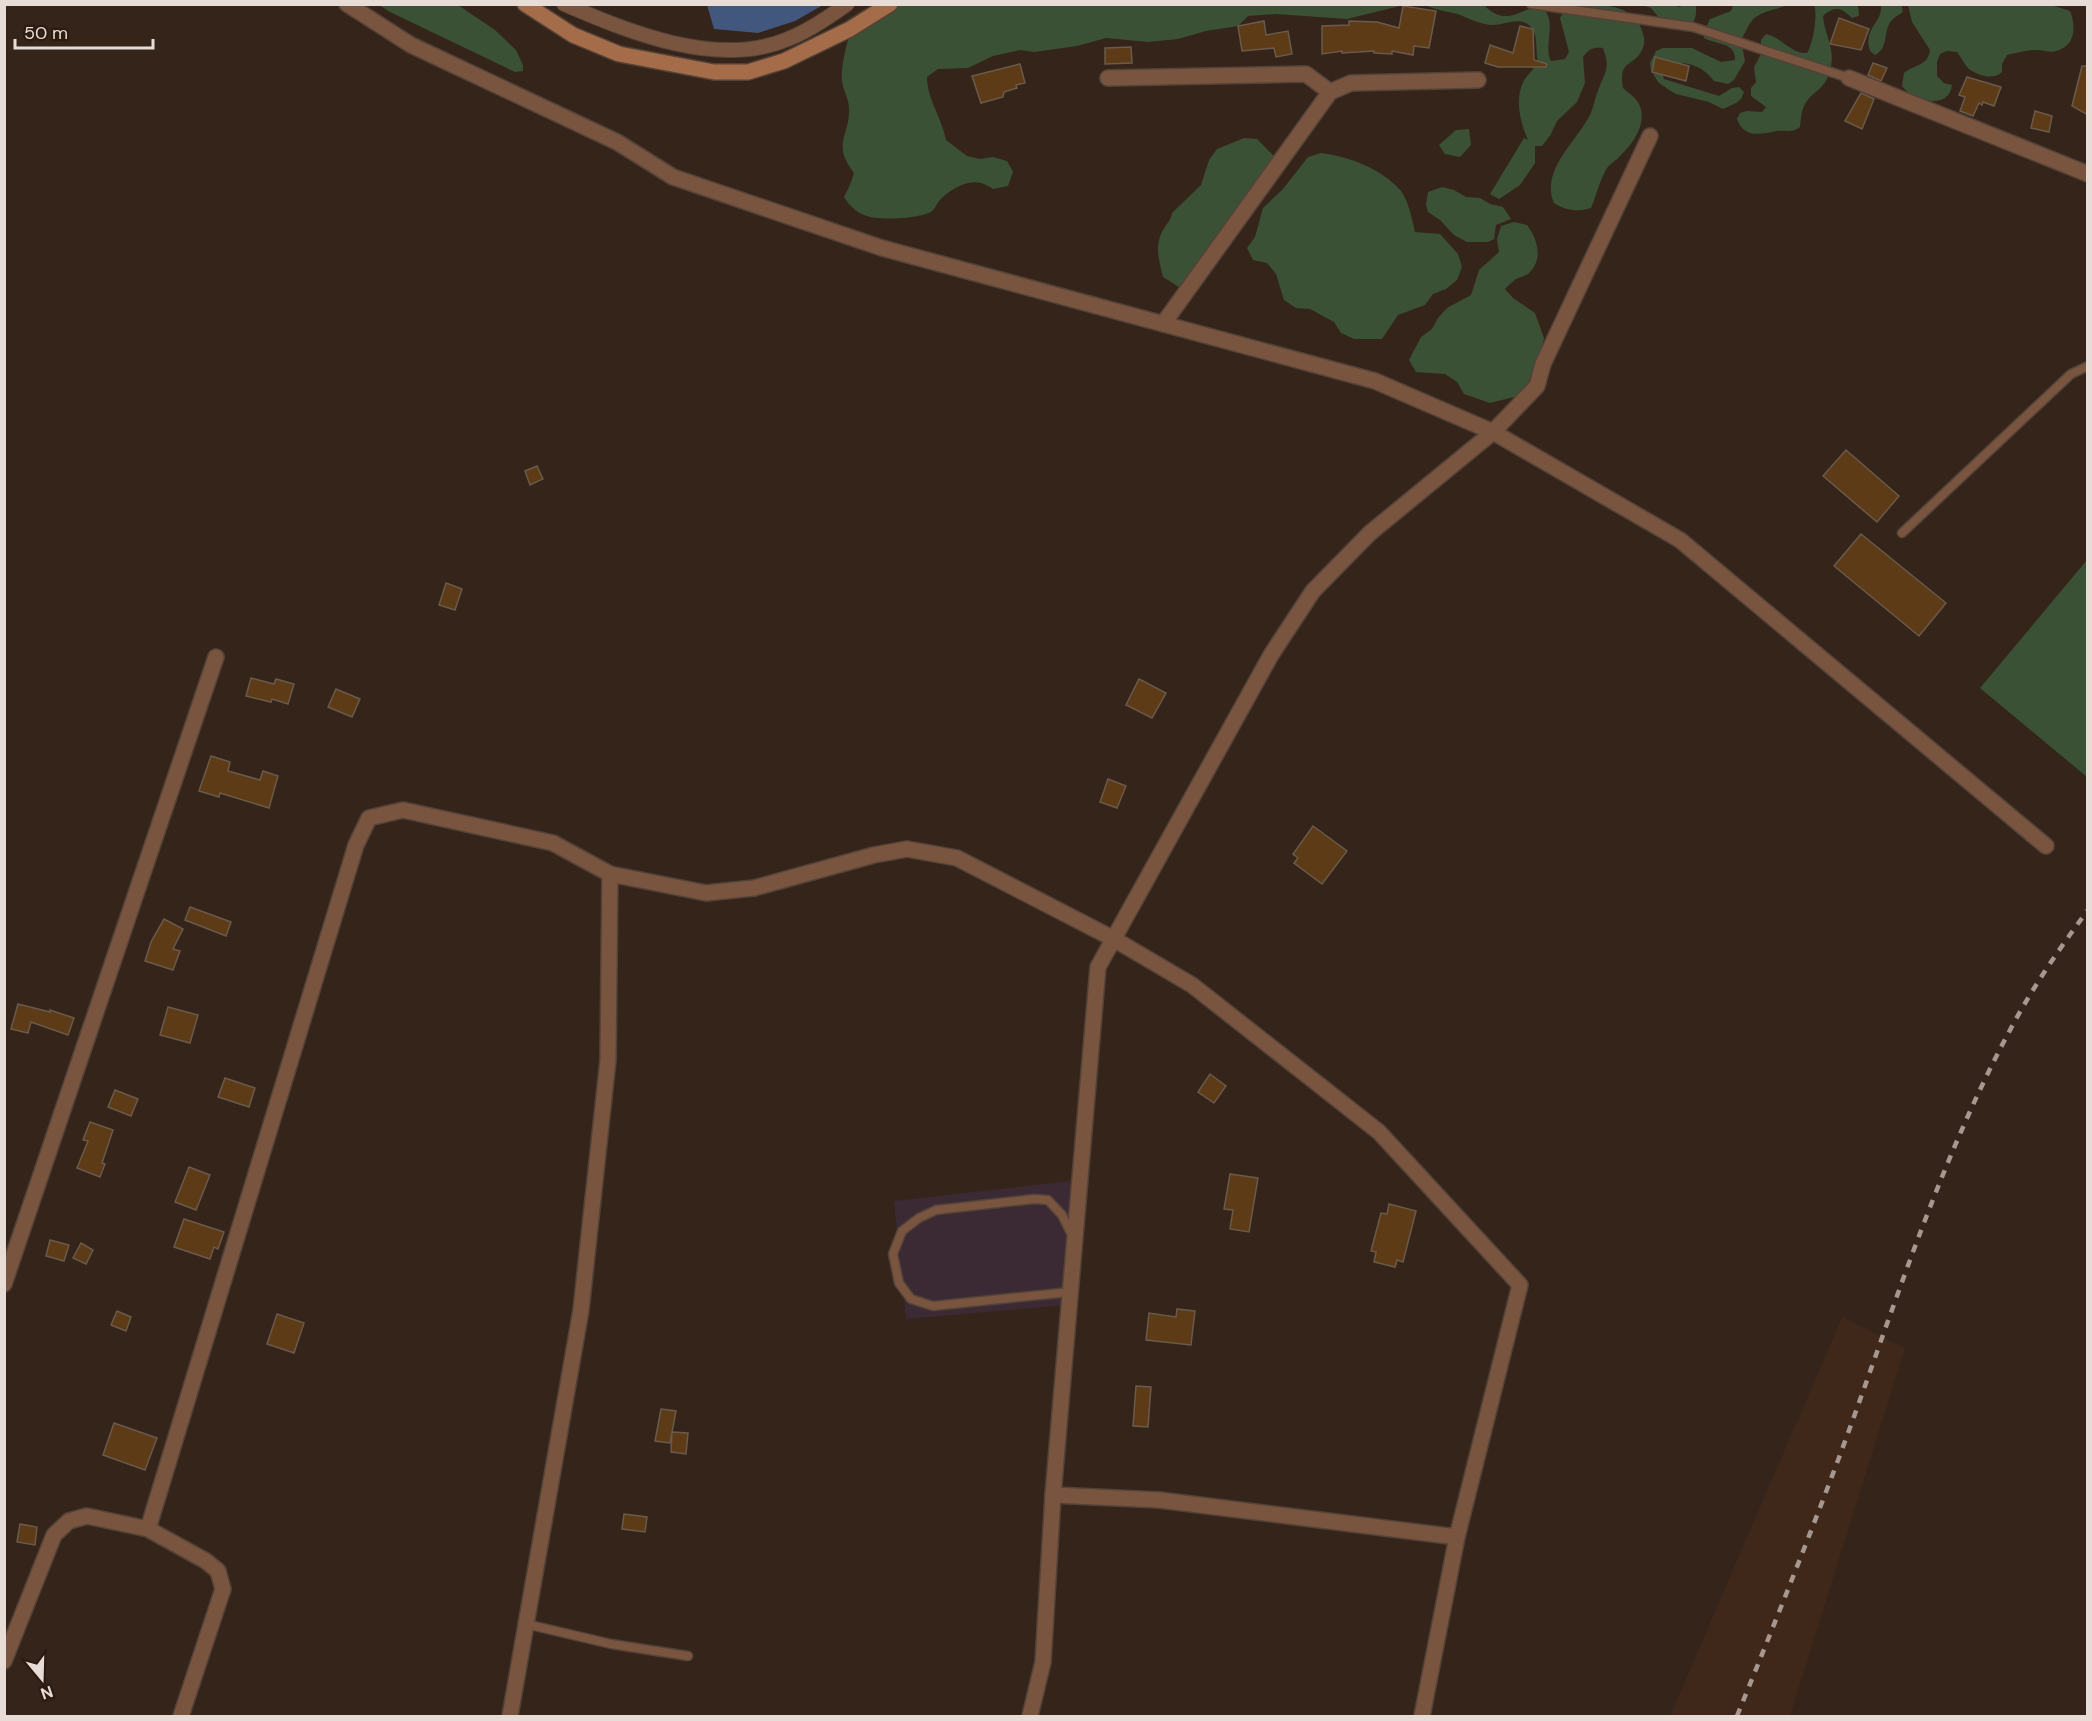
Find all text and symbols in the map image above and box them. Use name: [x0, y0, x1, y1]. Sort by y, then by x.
scale bar: [15, 12, 153, 50]
text: 50 m: [24, 21, 68, 45]
north arrow: [12, 1649, 72, 1709]
text: N: [38, 1681, 56, 1705]

